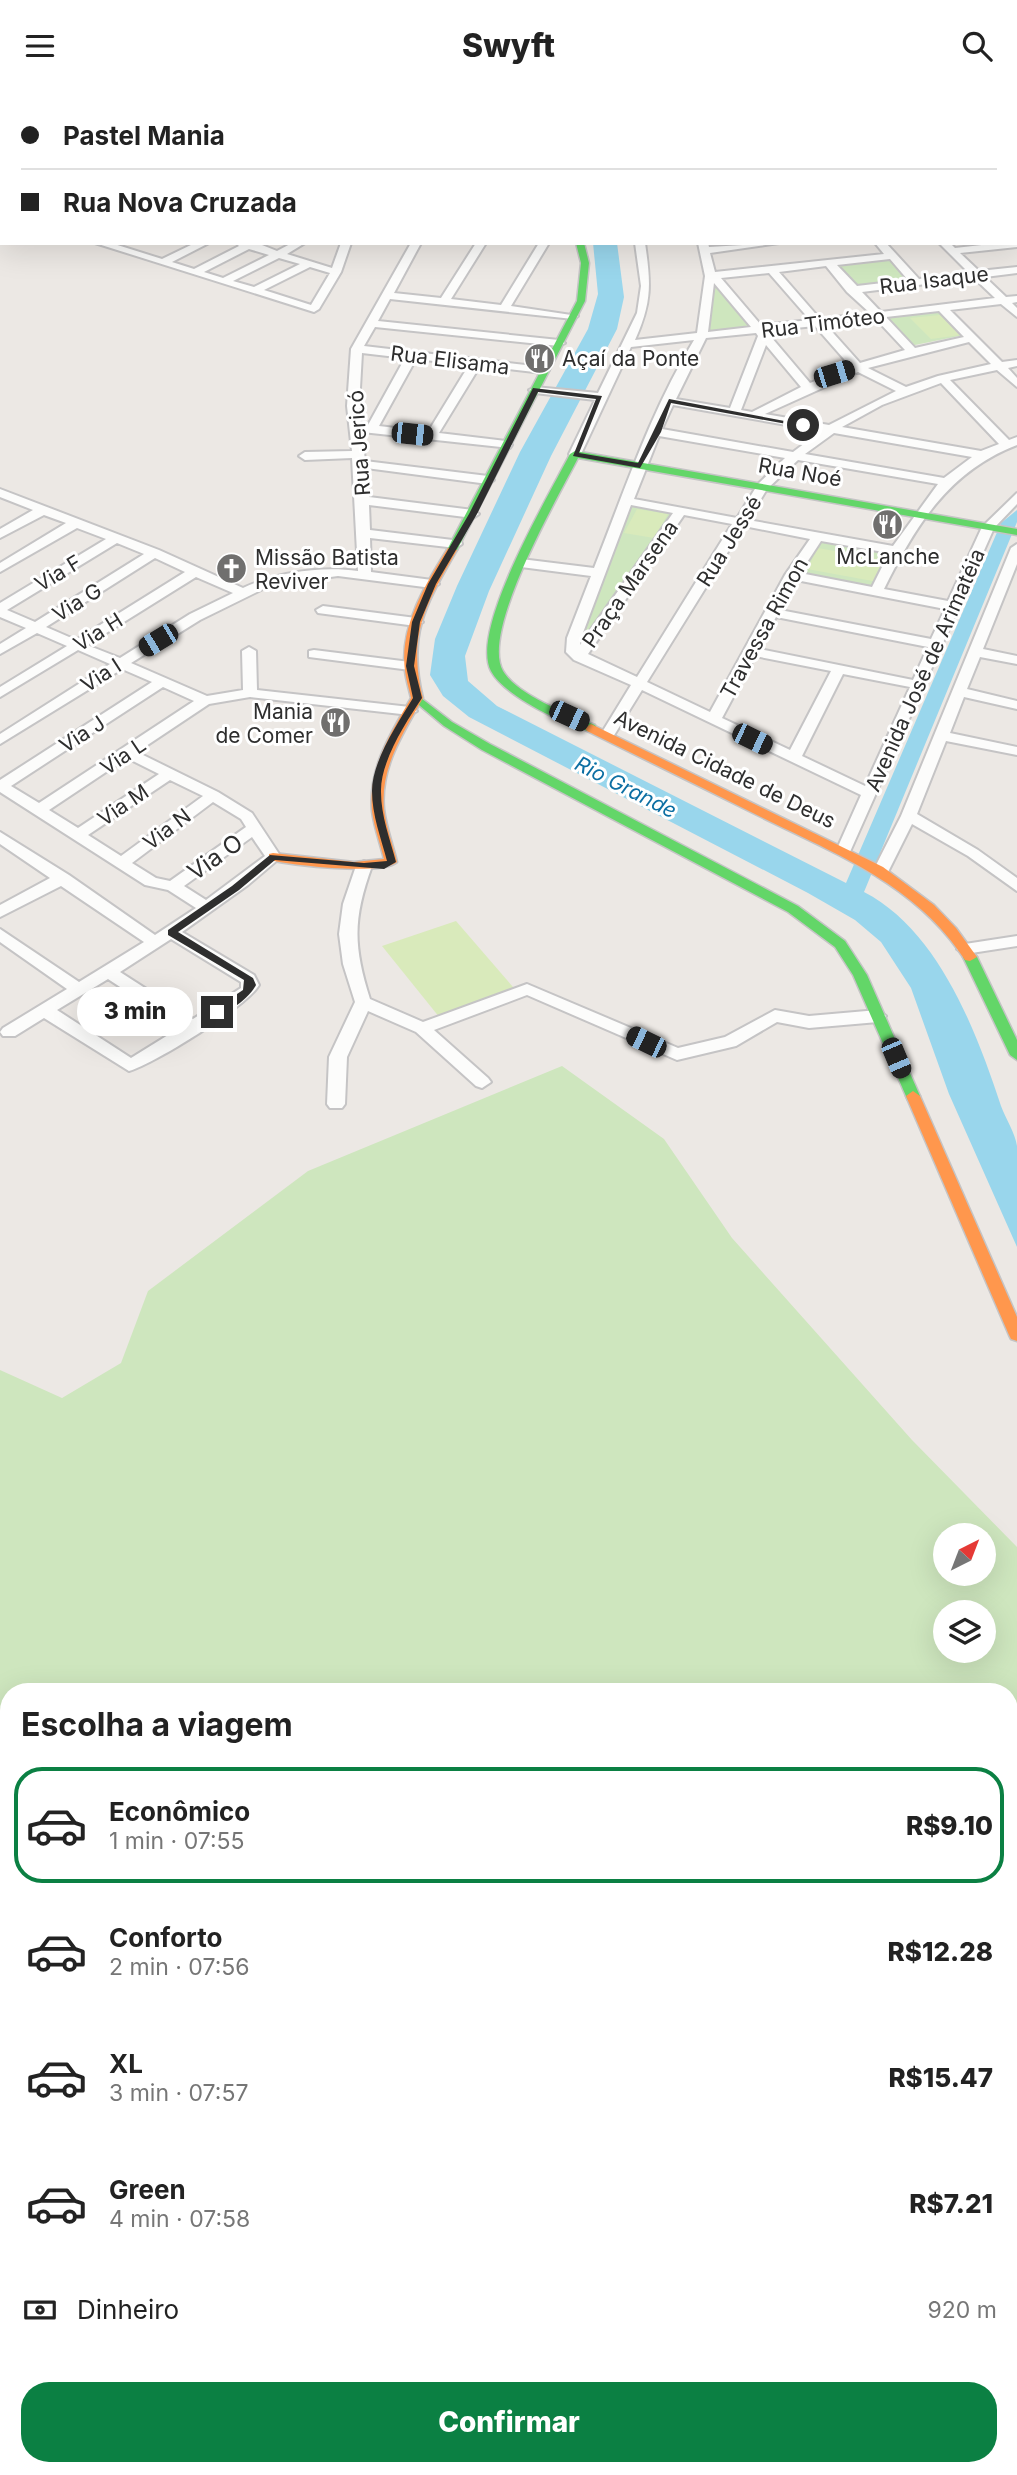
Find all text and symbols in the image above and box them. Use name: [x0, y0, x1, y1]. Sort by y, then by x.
text: Swyft: [462, 26, 555, 65]
icon: menu: [21, 27, 59, 65]
icon: search: [958, 27, 996, 65]
text: Pastel Mania: [63, 120, 225, 151]
text: Rua Nova Cruzada: [63, 187, 297, 218]
street label: Rua Isaque: [878, 261, 990, 299]
street label: Rua Timóteo: [760, 303, 886, 343]
street label: Rua Elisama: [389, 340, 511, 380]
restaurant icon: Açaí da Ponte: [522, 341, 556, 375]
place label: Açaí da Ponte: [562, 346, 699, 371]
car: [811, 358, 858, 390]
street label: Rua Jericó: [343, 389, 375, 497]
route start: [787, 409, 819, 441]
car: [391, 421, 434, 447]
street label: Rua Noé: [756, 452, 844, 492]
street label: Rua Jessé: [691, 491, 767, 591]
restaurant icon: McLanche: [871, 507, 905, 541]
street label: Praça Marsena: [577, 516, 683, 652]
place label: McLanche: [836, 544, 940, 569]
place label: Missão Batista Reviver: [255, 545, 399, 594]
street label: Avenida José de Arimatéia: [860, 545, 990, 795]
street label: Via F: [30, 549, 86, 597]
church icon: Missão Batista Reviver: [215, 552, 249, 586]
street label: Travessa Rimon: [715, 553, 813, 703]
street label: Via G: [48, 577, 106, 627]
street label: Via H: [69, 607, 127, 657]
car: [135, 620, 182, 660]
street label: Via I: [76, 653, 126, 697]
car: [546, 698, 593, 734]
place label: Mania de Comer: [216, 699, 313, 748]
street label: Avenida Cidade de Deus: [610, 705, 840, 833]
restaurant icon: Mania de Comer: [319, 706, 353, 740]
street label: Via J: [55, 710, 109, 758]
car: [729, 720, 776, 758]
street label: Via L: [96, 732, 150, 780]
water label: Rio Grande: [571, 751, 681, 823]
street label: Via M: [93, 779, 153, 831]
street label: Via N: [138, 803, 196, 855]
street label: Via O: [182, 828, 248, 886]
callout: 3 min: [77, 988, 192, 1037]
route end: [201, 996, 233, 1028]
text: 3 min: [104, 997, 166, 1025]
car: [623, 1023, 670, 1061]
car: [879, 1035, 914, 1081]
north arrow: [933, 1523, 996, 1585]
map controls: [933, 1523, 996, 1663]
button: layers: [933, 1600, 996, 1663]
text: Escolha a viagem: [21, 1705, 293, 1744]
icon: car: [25, 1794, 88, 1857]
text: Econômico: [109, 1796, 250, 1827]
text: R$9.10: [906, 1810, 993, 1841]
text: 1 min · 07:55: [109, 1827, 245, 1855]
icon: car: [25, 1920, 88, 1983]
text: Conforto: [109, 1922, 222, 1953]
text: R$12.28: [888, 1936, 993, 1967]
text: 2 min · 07:56: [109, 1953, 250, 1981]
icon: car: [25, 2046, 88, 2109]
text: XL: [109, 2048, 143, 2079]
text: R$15.47: [888, 2062, 993, 2093]
text: 3 min · 07:57: [109, 2079, 248, 2107]
icon: car: [25, 2172, 88, 2235]
text: Green: [109, 2174, 186, 2205]
text: R$7.21: [909, 2188, 993, 2219]
text: 4 min · 07:58: [109, 2205, 250, 2233]
icon: cash: [21, 2291, 59, 2329]
text: Dinheiro: [77, 2294, 179, 2325]
text: 920 m: [928, 2296, 997, 2324]
button: Confirmar: [21, 2382, 997, 2462]

